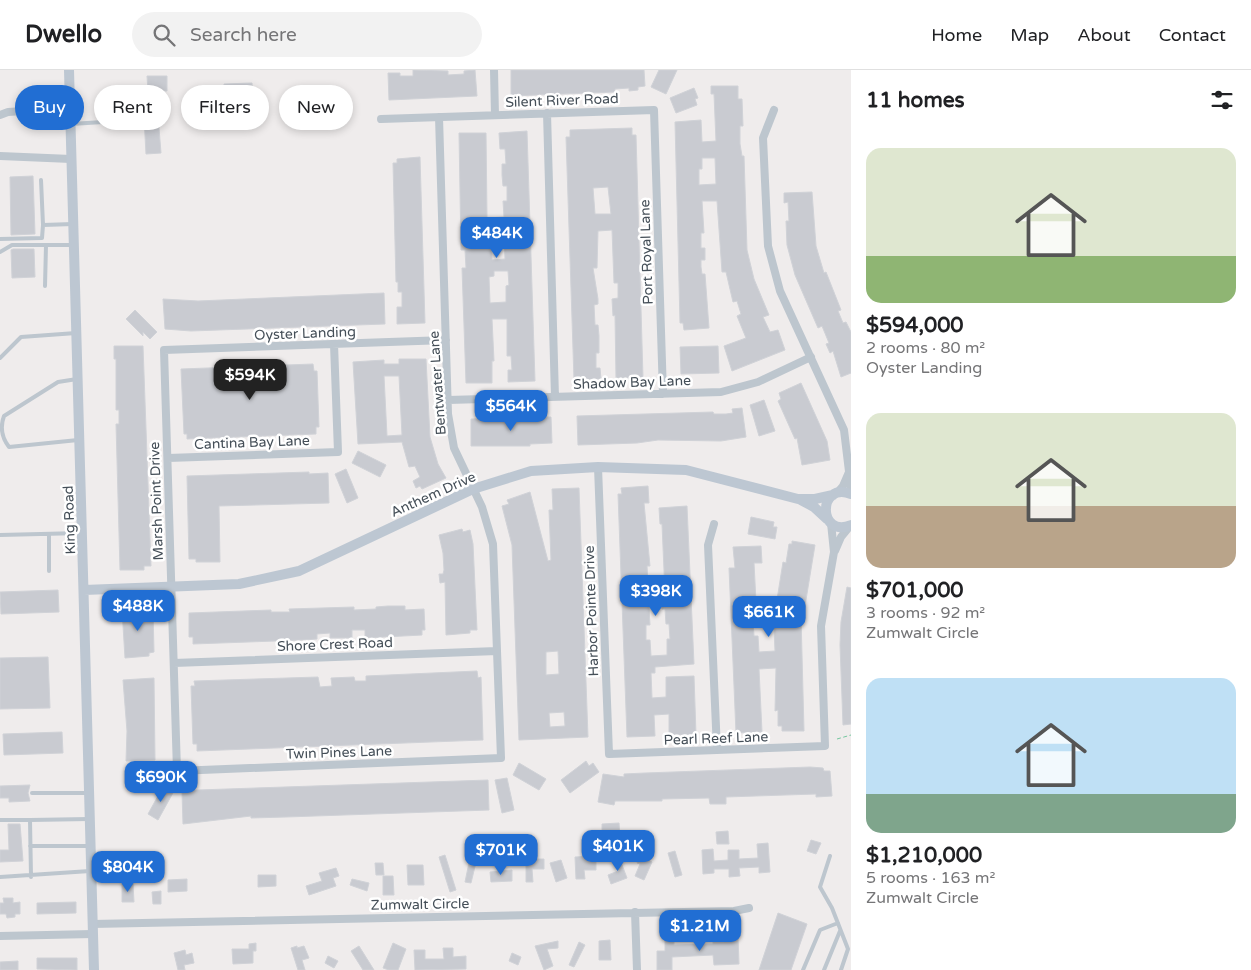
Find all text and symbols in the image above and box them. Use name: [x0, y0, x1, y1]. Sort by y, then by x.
search box: [132, 12, 482, 57]
text: Dwello: [25, 20, 102, 49]
icon: search: [150, 21, 178, 49]
text: Search here: [190, 24, 297, 46]
text: Home: [931, 24, 982, 46]
text: Map: [1010, 24, 1049, 46]
text: About: [1077, 24, 1131, 46]
text: Contact: [1159, 24, 1226, 46]
chip: Buy: [15, 85, 84, 130]
chip: Rent: [94, 85, 171, 130]
chip: Filters: [181, 85, 269, 130]
chip: New: [279, 85, 353, 130]
icon: filters: [1208, 86, 1236, 114]
text: 11 homes: [866, 88, 965, 113]
street label: Silent River Road: [505, 90, 619, 111]
icon: home: [1006, 180, 1096, 270]
street label: Port Royal Lane: [636, 199, 657, 305]
pin: $484K: [462, 216, 532, 259]
text: $484K: [472, 223, 522, 243]
text: $594,000: [866, 313, 964, 338]
street label: Oyster Landing: [254, 323, 356, 344]
street label: Bentwater Lane: [425, 330, 450, 436]
text: 2 rooms · 80 m²: [866, 338, 985, 358]
pin: $594K: [215, 358, 285, 401]
text: Oyster Landing: [866, 358, 982, 378]
text: $594K: [225, 365, 275, 385]
street label: Shadow Bay Lane: [573, 372, 691, 393]
pin: $564K: [476, 390, 546, 432]
text: $564K: [486, 396, 536, 416]
street label: Cantina Bay Lane: [194, 432, 310, 453]
street label: Marsh Point Drive: [146, 441, 167, 561]
icon: home: [1006, 445, 1096, 535]
street label: Anthem Drive: [388, 468, 479, 521]
street label: King Road: [60, 485, 79, 555]
street label: Harbor Pointe Drive: [581, 545, 602, 677]
pin: $398K: [621, 574, 691, 617]
text: $701,000: [866, 578, 964, 603]
text: $398K: [631, 581, 681, 601]
pin: $488K: [103, 590, 173, 632]
text: $488K: [113, 596, 163, 616]
pin: $661K: [734, 596, 804, 638]
text: $661K: [744, 602, 794, 622]
text: 3 rooms · 92 m²: [866, 603, 985, 623]
text: Zumwalt Circle: [866, 623, 979, 643]
street label: Shore Crest Road: [277, 634, 393, 655]
icon: home: [1006, 710, 1096, 800]
street label: Pearl Reef Lane: [663, 728, 769, 749]
street label: Twin Pines Lane: [286, 742, 392, 763]
pin: $690K: [126, 760, 196, 803]
text: $690K: [136, 767, 186, 787]
pin: $401K: [583, 830, 653, 872]
pin: $701K: [466, 834, 536, 876]
text: $401K: [593, 836, 643, 856]
text: $701K: [476, 840, 526, 860]
text: $1,210,000: [866, 843, 982, 868]
pin: $804K: [93, 850, 163, 893]
text: $804K: [103, 857, 153, 877]
text: 5 rooms · 163 m²: [866, 868, 995, 888]
text: Zumwalt Circle: [866, 888, 979, 908]
street label: Zumwalt Circle: [370, 895, 470, 914]
pin: $1.21M: [659, 910, 741, 952]
text: $1.21M: [670, 916, 730, 936]

